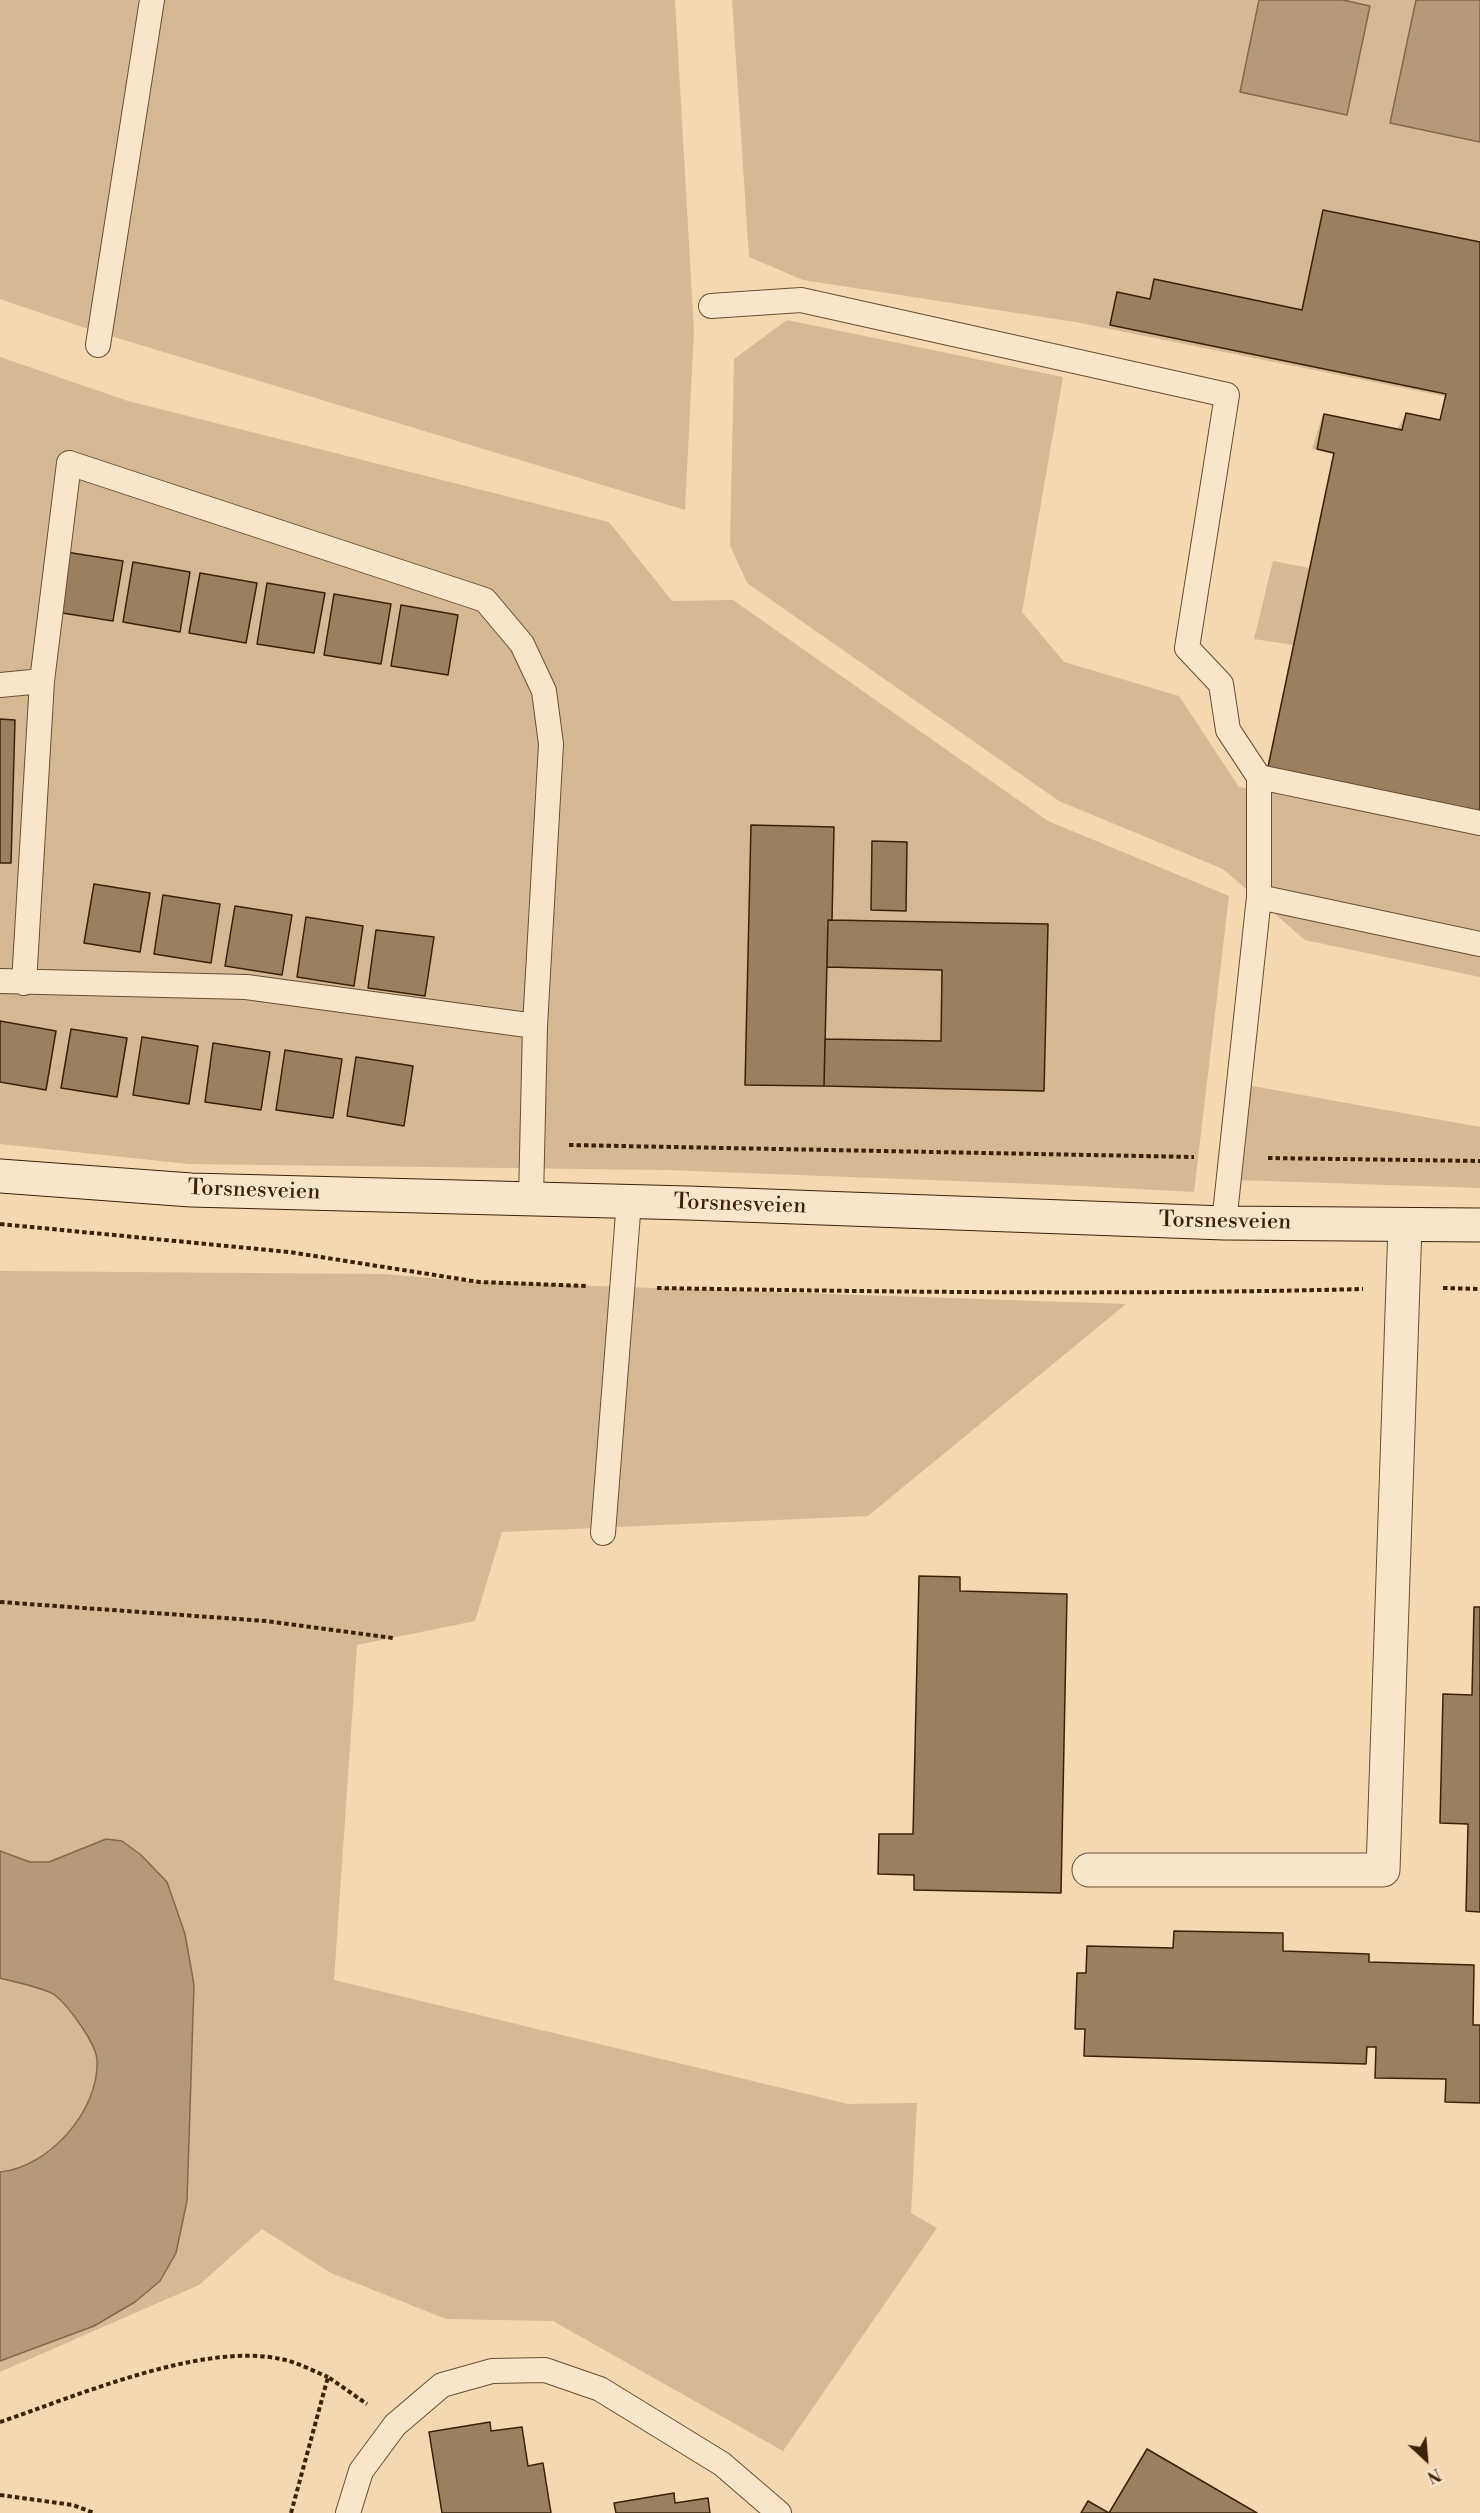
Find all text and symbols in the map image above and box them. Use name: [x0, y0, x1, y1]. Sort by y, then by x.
street label: Torsnesveien: [187, 1175, 321, 1207]
street label: Torsnesveien: [673, 1189, 807, 1221]
street label: Torsnesveien: [1159, 1208, 1291, 1236]
north arrow: [1396, 2429, 1456, 2489]
text: N: [1424, 2463, 1444, 2487]

